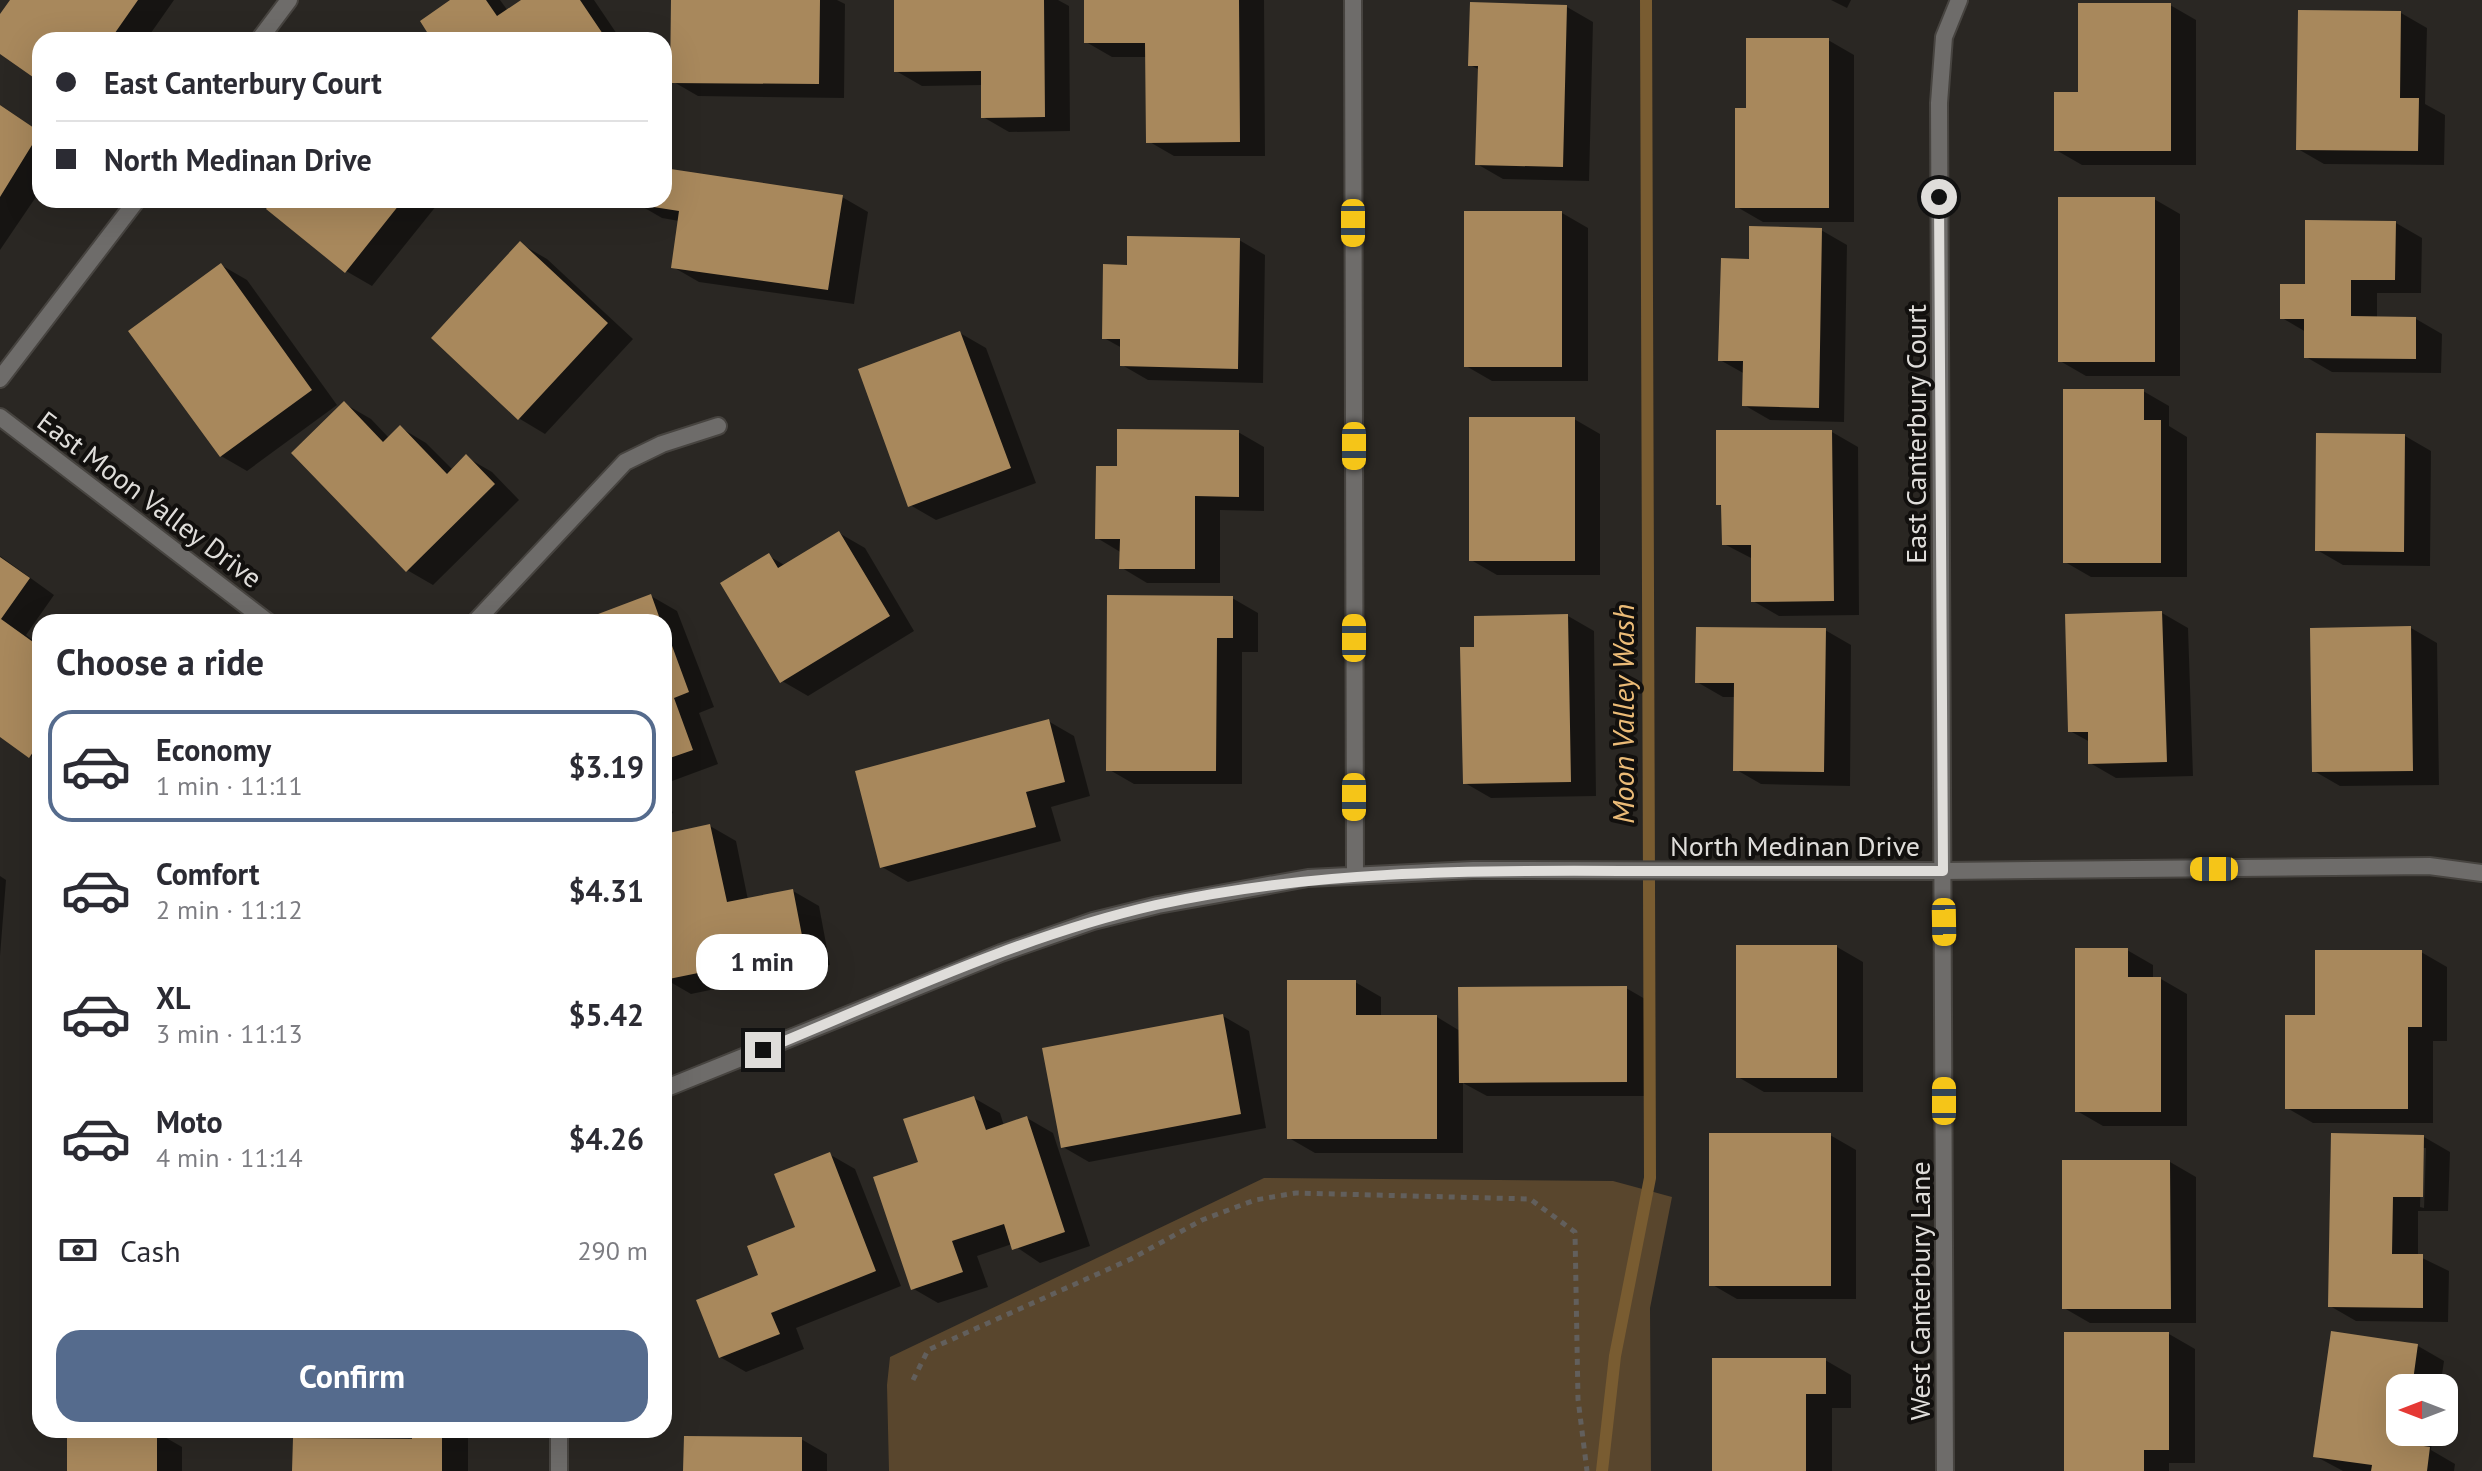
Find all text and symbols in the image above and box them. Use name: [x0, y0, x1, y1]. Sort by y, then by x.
text: East Canterbury Court: [104, 63, 382, 102]
text: North Medinan Drive: [104, 140, 372, 179]
route start: [1921, 179, 1957, 215]
car: [1341, 199, 1365, 247]
street label: East Canterbury Court: [1897, 304, 1934, 564]
street label: East Moon Valley Drive: [30, 402, 270, 596]
car: [1342, 422, 1366, 470]
water label: Moon Valley Wash: [1603, 604, 1642, 824]
car: [1342, 614, 1366, 662]
text: Choose a ride: [56, 638, 264, 685]
icon: car: [60, 730, 132, 802]
text: Economy: [156, 730, 271, 769]
text: $3.19: [569, 747, 644, 786]
text: 1 min · 11:11: [156, 769, 303, 802]
car: [1342, 773, 1366, 821]
street label: North Medinan Drive: [1670, 827, 1920, 864]
icon: car: [60, 854, 132, 926]
text: Comfort: [156, 854, 259, 893]
car: [2190, 857, 2238, 881]
text: $4.31: [569, 871, 644, 910]
text: 2 min · 11:12: [156, 893, 303, 926]
car: [1932, 898, 1956, 946]
callout: 1 min: [697, 934, 829, 990]
text: 1 min: [730, 945, 794, 978]
icon: car: [60, 978, 132, 1050]
text: XL: [156, 978, 190, 1017]
text: $5.42: [569, 995, 644, 1034]
text: 3 min · 11:13: [156, 1017, 303, 1050]
route end: [745, 1032, 781, 1068]
car: [1932, 1077, 1956, 1125]
icon: car: [60, 1102, 132, 1174]
text: Moto: [156, 1102, 223, 1141]
text: $4.26: [569, 1119, 644, 1158]
text: 4 min · 11:14: [156, 1141, 303, 1174]
street label: West Canterbury Lane: [1901, 1161, 1938, 1421]
icon: cash: [56, 1228, 100, 1272]
text: Cash: [120, 1231, 181, 1270]
text: 290 m: [577, 1234, 648, 1267]
button: Confirm: [56, 1330, 648, 1422]
north arrow: [2386, 1374, 2458, 1446]
map controls: [2386, 1374, 2458, 1446]

